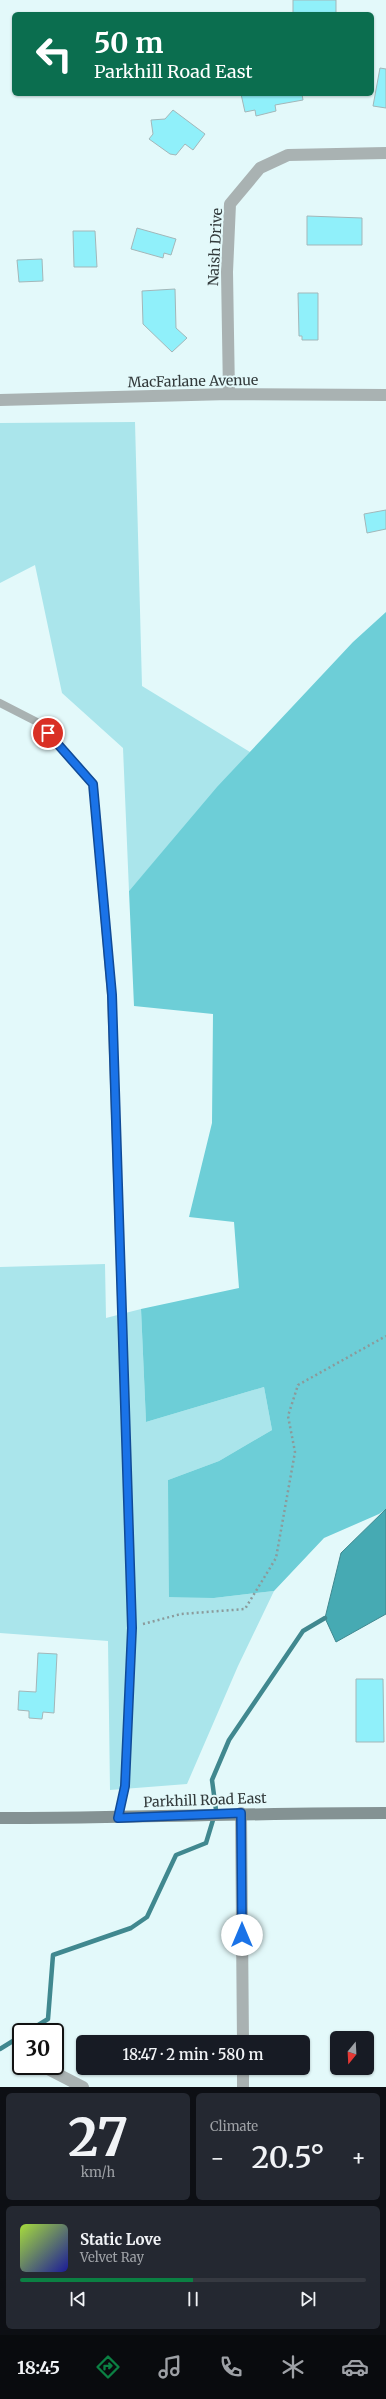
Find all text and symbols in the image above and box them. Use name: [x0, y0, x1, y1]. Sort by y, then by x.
text: 50 m: [94, 25, 163, 61]
icon: left: [28, 28, 80, 80]
text: Parkhill Road East: [94, 60, 253, 83]
street label: Naish Drive: [204, 207, 226, 287]
street label: MacFarlane Avenue: [128, 371, 258, 391]
pin: [31, 716, 65, 750]
icon: arrive: [37, 722, 59, 744]
street label: Parkhill Road East: [143, 1789, 267, 1811]
position arrow: [221, 1914, 263, 1956]
speed limit sign: 30: [12, 2023, 64, 2075]
north arrow: [330, 2031, 374, 2075]
map controls: [330, 2031, 374, 2075]
text: 18:47 · 2 min · 580 m: [123, 2045, 264, 2064]
text: 27: [68, 2105, 128, 2170]
text: Climate: [210, 2118, 258, 2135]
text: 20.5°: [251, 2138, 325, 2176]
text: −: [210, 2144, 225, 2172]
text: +: [351, 2144, 366, 2172]
text: km/h: [81, 2164, 115, 2181]
text: Static Love: [80, 2230, 161, 2249]
text: Velvet Ray: [80, 2249, 144, 2266]
icon: previous: [67, 2288, 89, 2310]
icon: pause: [182, 2288, 204, 2310]
icon: next: [297, 2288, 319, 2310]
icon: directions: [94, 2353, 122, 2381]
icon: music: [156, 2353, 184, 2381]
icon: phone: [217, 2353, 245, 2381]
icon: climate: [279, 2353, 307, 2381]
icon: car: [341, 2353, 369, 2381]
text: 18:45: [17, 2356, 60, 2379]

